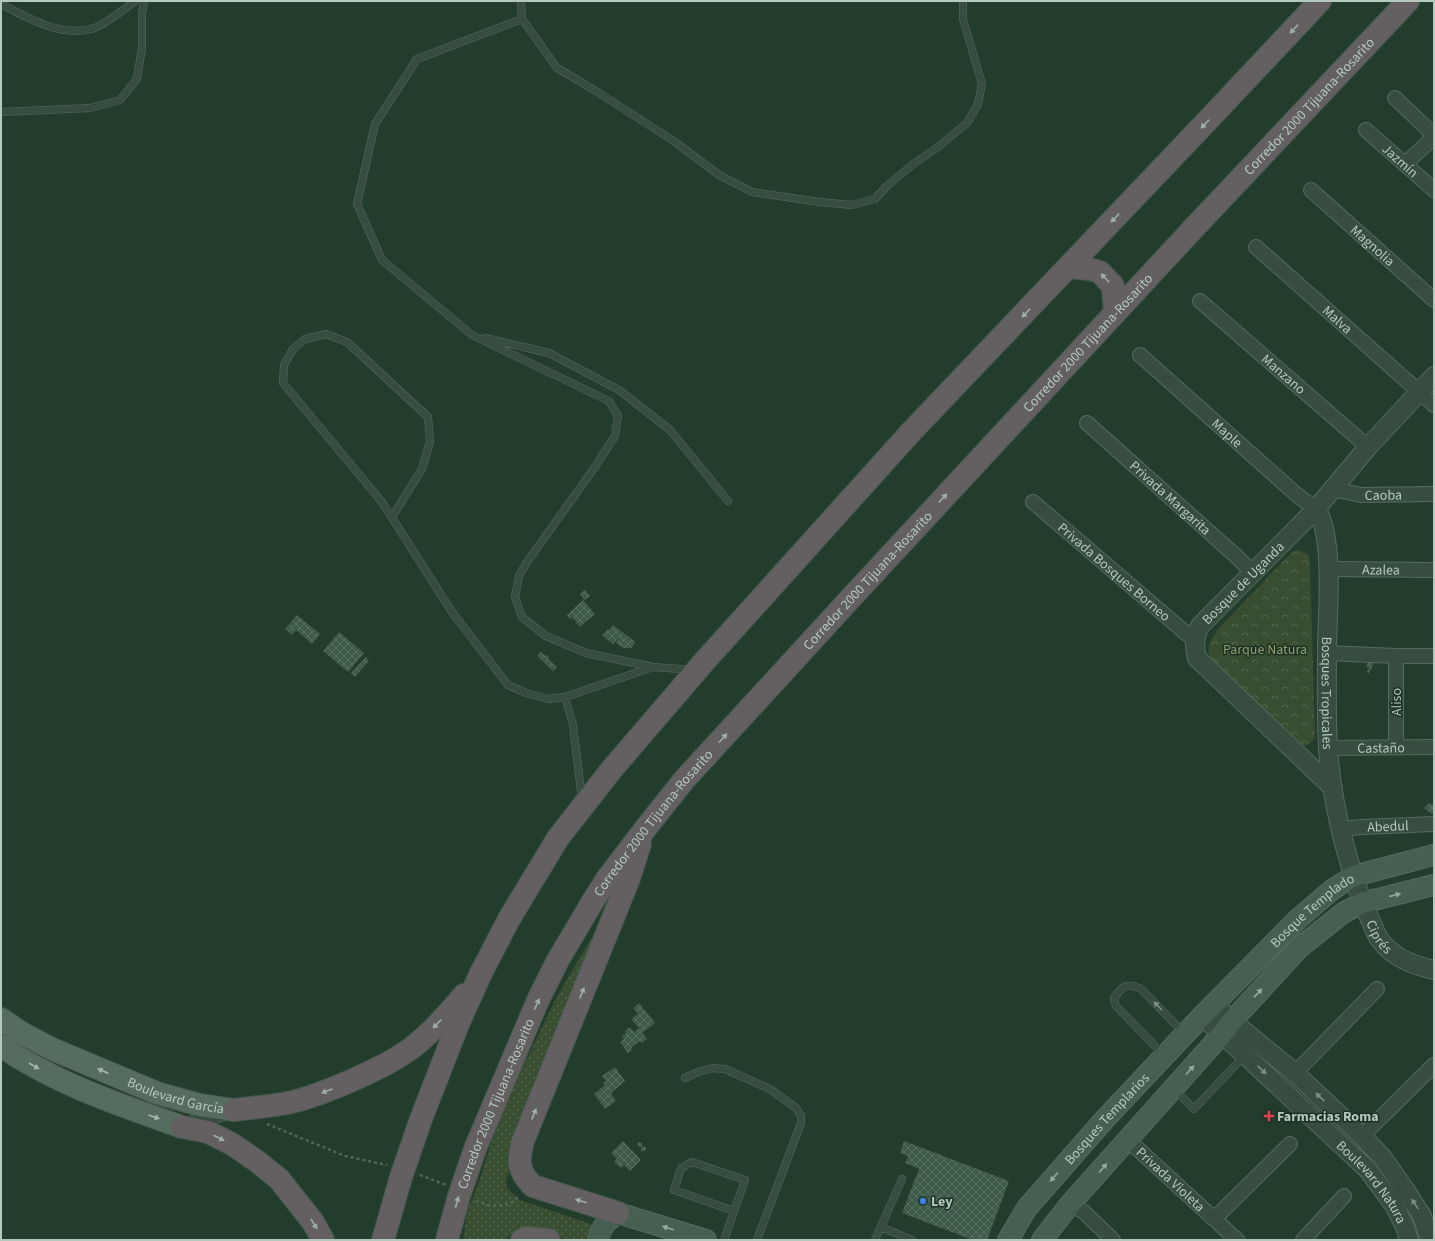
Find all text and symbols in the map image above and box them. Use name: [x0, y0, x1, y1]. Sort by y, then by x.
one-way arrow: [1289, 24, 1298, 35]
street label: Corredor 2000 Tijuana-Rosarito: [1240, 33, 1380, 180]
one-way arrow: [1200, 119, 1210, 129]
street label: Jazmín: [1377, 140, 1422, 183]
one-way arrow: [1110, 213, 1120, 223]
street label: Magnolia: [1346, 221, 1399, 271]
street label: Corredor 2000 Tijuana-Rosarito: [1019, 269, 1158, 417]
one-way arrow: [1100, 273, 1110, 283]
street label: Malva: [1317, 301, 1356, 339]
one-way arrow: [1021, 308, 1030, 318]
street label: Manzano: [1257, 350, 1310, 399]
street label: Maple: [1207, 414, 1247, 453]
street label: Privada Margarita: [1125, 457, 1215, 540]
street label: Caoba: [1365, 485, 1402, 506]
one-way arrow: [938, 493, 948, 503]
street label: Corredor 2000 Tijuana-Rosarito: [799, 507, 938, 655]
street label: Privada Bosques Borneo: [1053, 518, 1174, 627]
street label: Bosque de Uganda: [1198, 537, 1289, 629]
street label: Azalea: [1362, 560, 1400, 581]
street label: Bosques Tropicales: [1316, 636, 1337, 750]
park label: Parque Natura: [1223, 640, 1307, 660]
street label: Aliso: [1387, 688, 1407, 716]
one-way arrow: [718, 733, 727, 743]
street label: Castaño: [1357, 738, 1405, 759]
street label: Corredor 2000 Tijuana-Rosarito: [589, 745, 718, 901]
street label: Abedul: [1367, 816, 1409, 838]
street label: Bosque Templado: [1266, 869, 1359, 953]
one-way arrow: [1389, 891, 1401, 897]
street label: Ciprés: [1361, 917, 1396, 959]
one-way arrow: [580, 986, 586, 998]
one-way arrow: [1253, 988, 1263, 998]
one-way arrow: [534, 998, 540, 1009]
one-way arrow: [1153, 1001, 1163, 1011]
street label: Corredor 2000 Tijuana-Rosarito: [453, 1015, 540, 1192]
one-way arrow: [432, 1019, 442, 1029]
one-way arrow: [28, 1063, 40, 1070]
one-way arrow: [1185, 1065, 1194, 1076]
one-way arrow: [1257, 1066, 1267, 1075]
one-way arrow: [97, 1068, 109, 1074]
street label: Bosques Templarios: [1060, 1069, 1155, 1170]
street label: Boulevard García: [124, 1073, 225, 1119]
one-way arrow: [321, 1088, 333, 1094]
one-way arrow: [1315, 1092, 1325, 1101]
one-way arrow: [532, 1107, 538, 1119]
place label: Farmacias Roma: [1277, 1107, 1379, 1127]
marker: Farmacias Roma: [1264, 1111, 1274, 1121]
one-way arrow: [148, 1114, 160, 1120]
one-way arrow: [213, 1135, 225, 1141]
street label: Boulevard Natura: [1331, 1136, 1411, 1227]
street label: Privada Violeta: [1131, 1143, 1209, 1217]
one-way arrow: [1098, 1163, 1107, 1172]
one-way arrow: [1050, 1172, 1059, 1182]
place label: Ley: [931, 1192, 953, 1212]
one-way arrow: [454, 1196, 460, 1208]
marker: Ley: [918, 1196, 928, 1206]
one-way arrow: [575, 1198, 587, 1204]
one-way arrow: [1411, 1198, 1418, 1210]
one-way arrow: [310, 1219, 317, 1230]
one-way arrow: [662, 1225, 674, 1231]

